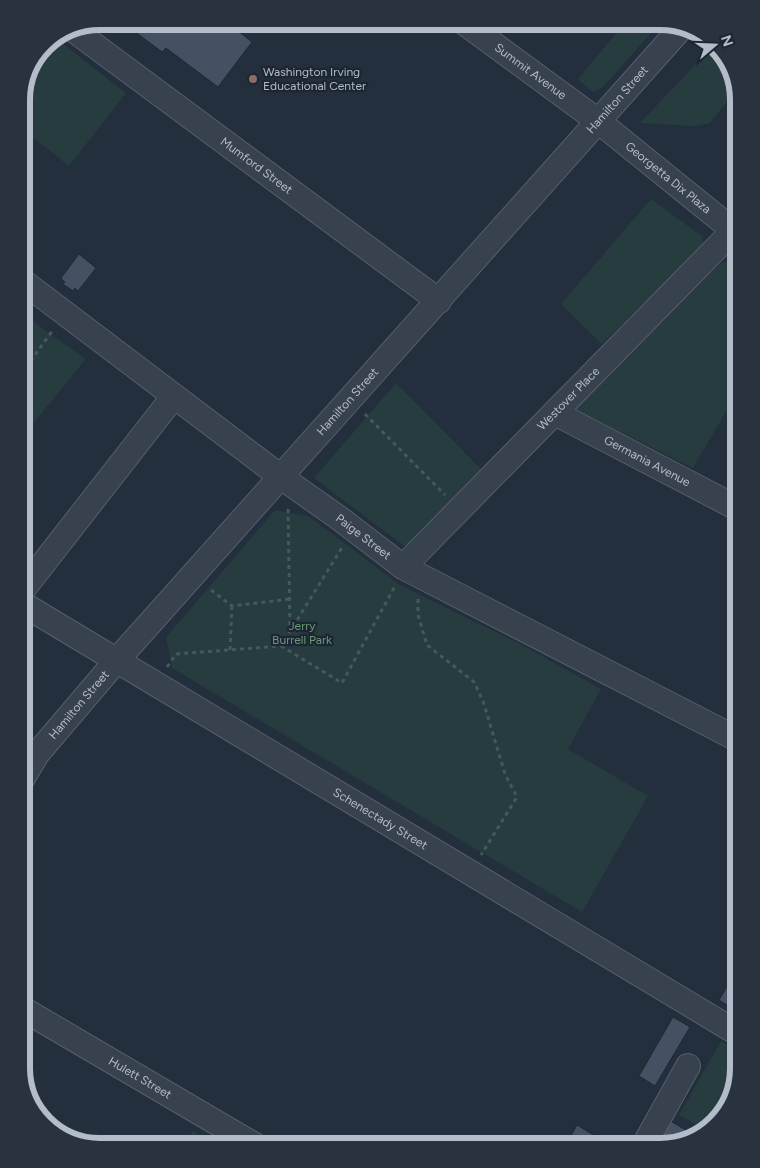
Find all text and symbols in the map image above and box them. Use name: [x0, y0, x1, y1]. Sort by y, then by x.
north arrow: [690, 20, 740, 70]
text: N: [717, 33, 737, 49]
street label: Summit Avenue: [492, 40, 569, 103]
street label: Hamilton Street: [583, 63, 651, 136]
place label: Washington Irving Educational Center: [263, 65, 366, 93]
marker: Washington Irving Educational Center: [247, 73, 259, 85]
street label: Mumford Street: [218, 134, 296, 197]
street label: Georgetta Dix Plaza: [623, 139, 714, 216]
street label: Westover Place: [534, 364, 603, 433]
street label: Hamilton Street: [314, 365, 382, 438]
street label: Germania Avenue: [602, 433, 693, 490]
street label: Paige Street: [333, 511, 394, 563]
park label: Jerry Burrell Park: [272, 619, 332, 647]
street label: Hamilton Street: [46, 667, 112, 742]
street label: Schenectady Street: [331, 785, 430, 853]
street label: Hulett Street: [106, 1054, 174, 1102]

